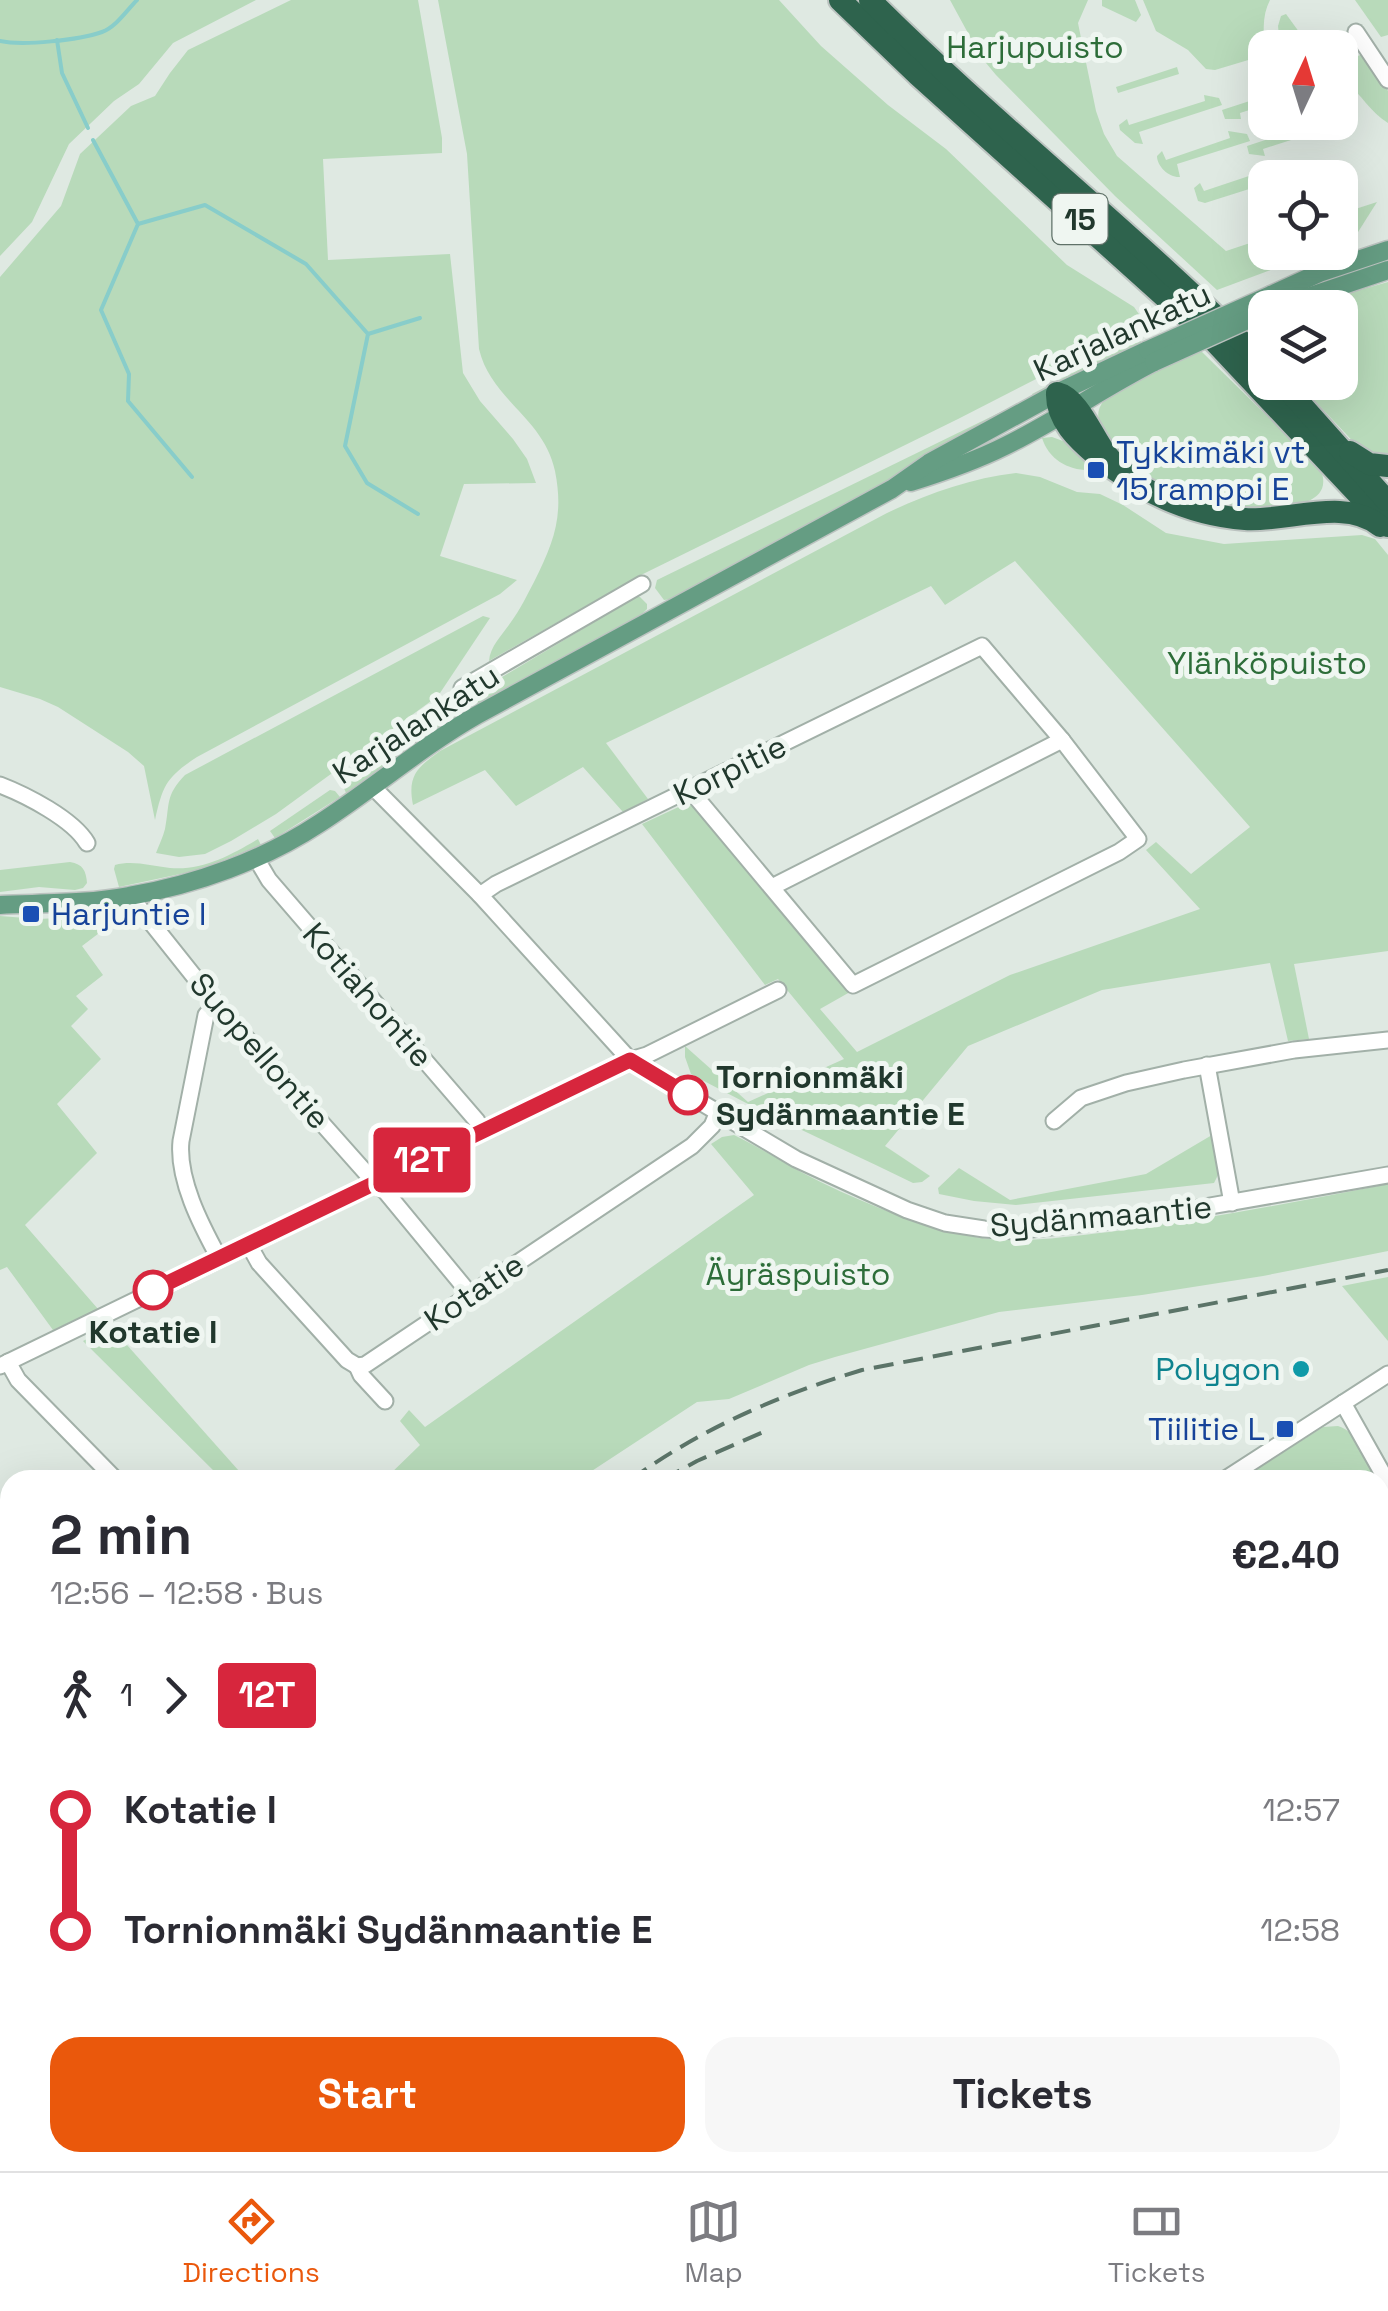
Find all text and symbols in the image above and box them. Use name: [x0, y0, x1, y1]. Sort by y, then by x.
park label: Harjupuisto: [946, 27, 1124, 67]
north arrow: [1248, 30, 1358, 140]
map controls: [1248, 30, 1358, 400]
button: locate: [1248, 160, 1358, 270]
road number: 15: [1052, 194, 1108, 244]
street label: Karjalankatu: [1027, 274, 1217, 390]
button: layers: [1248, 290, 1358, 400]
place label: Tykkimäki vt 15 ramppi E: [1116, 432, 1305, 509]
marker: Tykkimäki vt 15 ramppi E: [1085, 459, 1107, 481]
park label: Ylänköpuisto: [1167, 643, 1367, 683]
street label: Karjalankatu: [325, 655, 507, 793]
street label: Korpitie: [667, 726, 793, 814]
place label: Harjuntie I: [51, 894, 207, 934]
marker: Harjuntie I: [20, 903, 42, 925]
street label: Kotiahontie: [294, 914, 442, 1076]
street label: Suopellontie: [181, 964, 339, 1138]
place label: Tornionmäki Sydänmaantie E: [716, 1057, 965, 1134]
marker: Tornionmäki Sydänmaantie E: [669, 1076, 707, 1114]
line badge: 12T: [364, 1128, 480, 1192]
text: 12T: [393, 1138, 451, 1182]
street label: Sydänmaantie: [988, 1186, 1214, 1246]
street label: Kotatie: [417, 1244, 531, 1340]
park label: Äyräspuisto: [706, 1254, 890, 1294]
marker: Kotatie I: [134, 1271, 172, 1309]
place label: Kotatie I: [89, 1312, 217, 1352]
place label: Polygon: [1155, 1349, 1281, 1389]
marker: Polygon: [1290, 1358, 1312, 1380]
place label: Tiilitie L: [1148, 1409, 1265, 1449]
marker: Tiilitie L: [1274, 1418, 1296, 1440]
text: 2 min: [50, 1500, 192, 1570]
text: €2.40: [1232, 1531, 1340, 1579]
text: 12:56 – 12:58 · Bus: [50, 1573, 323, 1613]
icon: walk: [50, 1668, 105, 1723]
icon: forward: [148, 1668, 203, 1723]
text: 12T: [238, 1673, 296, 1717]
text: 1: [120, 1675, 133, 1715]
text: Kotatie I: [124, 1786, 277, 1834]
text: 12:57: [1262, 1790, 1340, 1830]
text: Tornionmäki Sydänmaantie E: [124, 1906, 652, 1954]
text: 12:58: [1260, 1910, 1340, 1950]
button: Start: [50, 2037, 685, 2152]
button: Tickets: [705, 2037, 1340, 2152]
tab: Directions: [182, 2194, 320, 2290]
tab: Map: [685, 2194, 743, 2290]
tab: Tickets: [1108, 2194, 1206, 2290]

